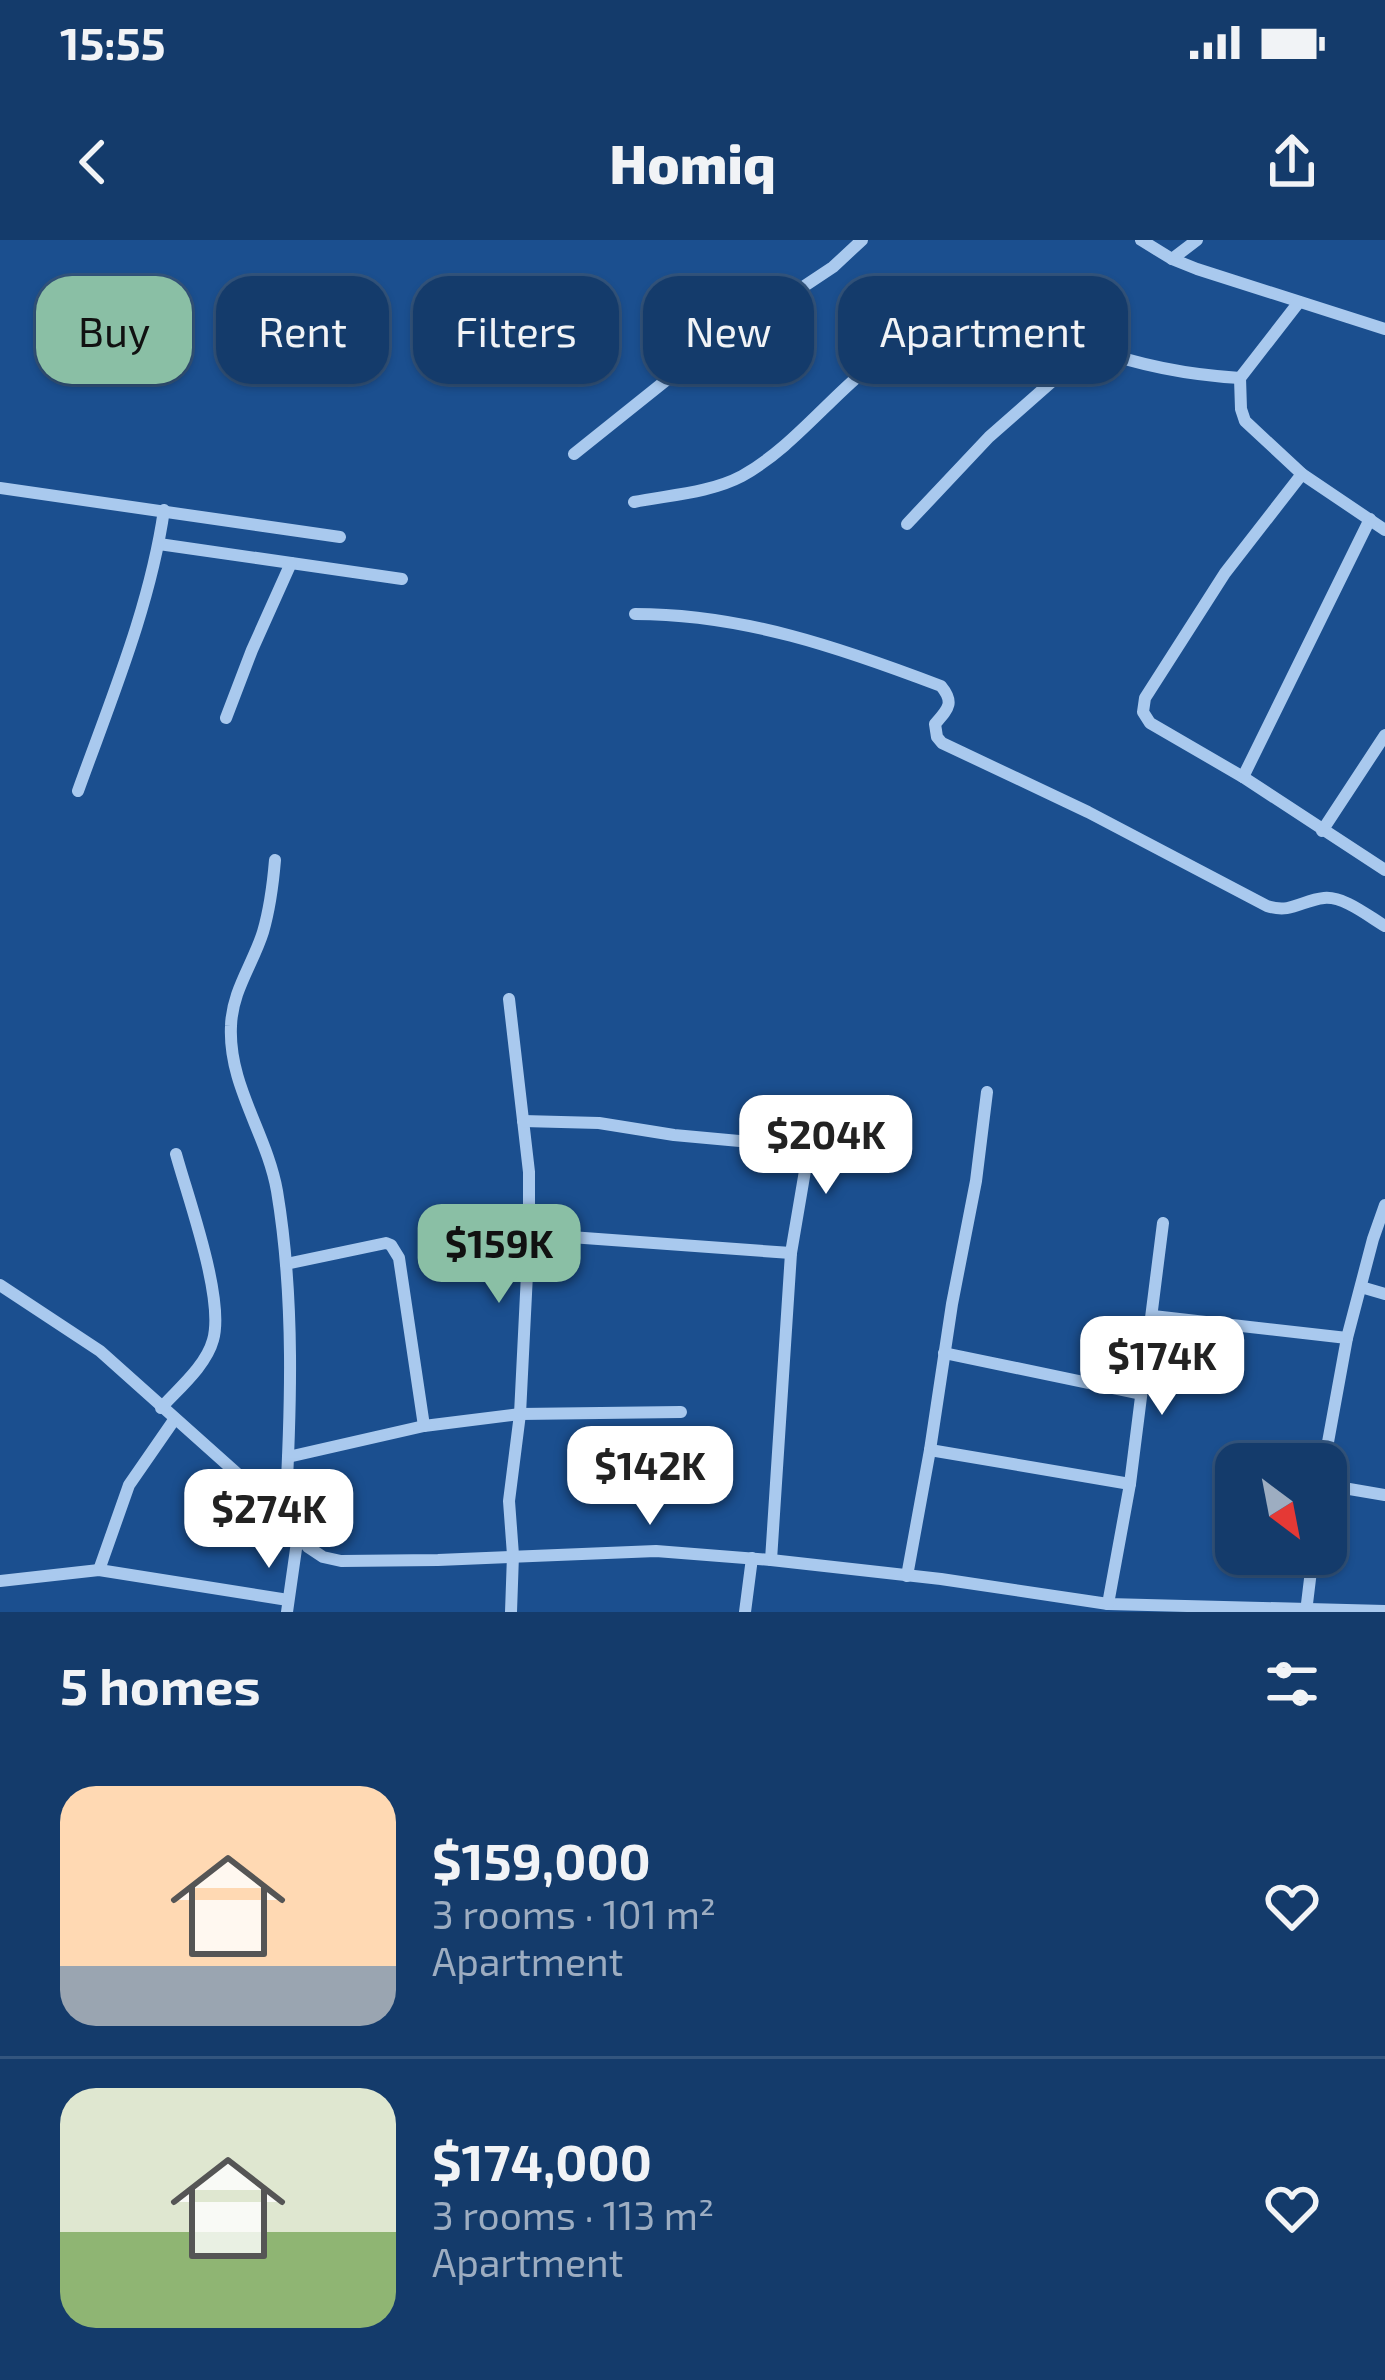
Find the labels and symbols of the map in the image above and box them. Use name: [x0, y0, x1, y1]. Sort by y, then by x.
pin: $204K: [742, 1095, 910, 1197]
pin: $159K: [415, 1204, 583, 1306]
pin: $174K: [1078, 1316, 1246, 1418]
pin: $142K: [566, 1426, 734, 1528]
north arrow: [1215, 1443, 1347, 1575]
pin: $274K: [185, 1469, 353, 1571]

